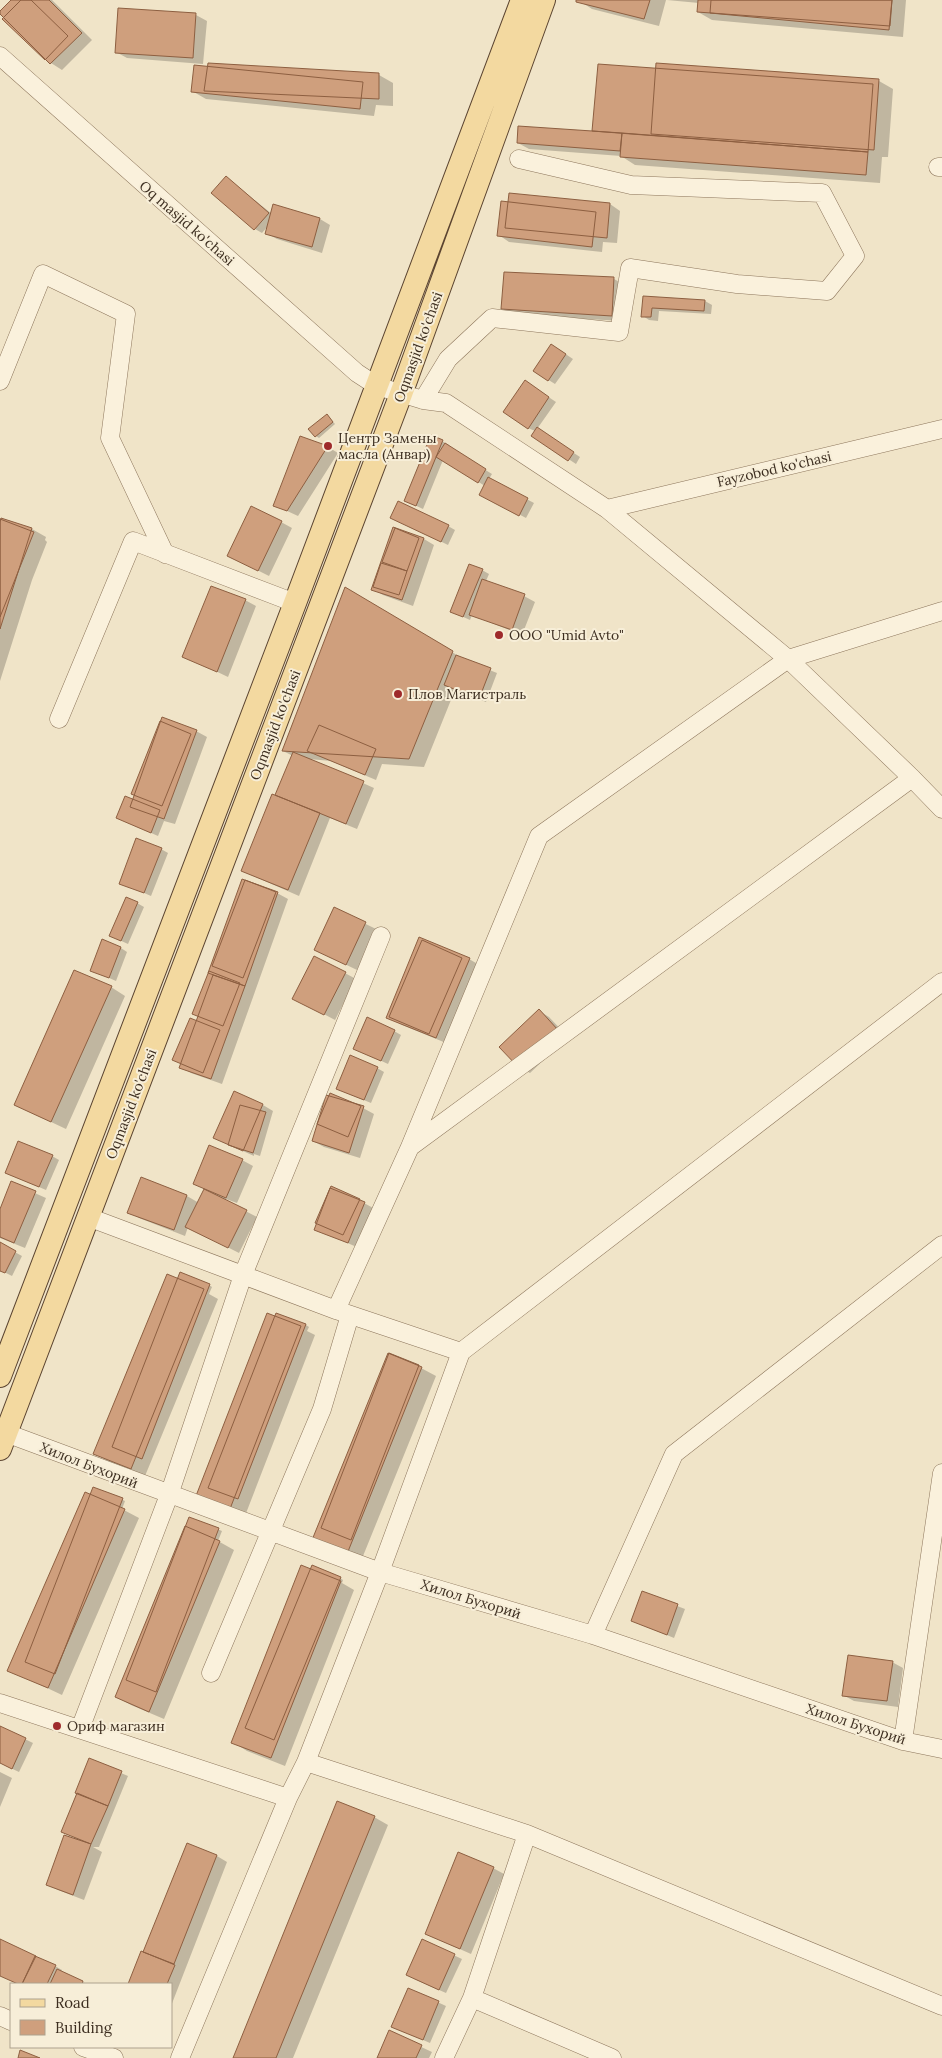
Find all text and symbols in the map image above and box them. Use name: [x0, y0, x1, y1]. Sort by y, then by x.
street label: Oq masjid ko'chasi: [136, 177, 238, 269]
street label: Oqmasjid ko'chasi: [390, 289, 446, 405]
place label: Центр Замены масла (Анвар): [338, 429, 437, 463]
marker: Центр Замены масла (Анвар): [322, 440, 334, 452]
street label: Fayzobod ko'chasi: [715, 447, 833, 491]
place label: ООО "Umid Avto": [509, 626, 624, 644]
marker: ООО "Umid Avto": [493, 629, 505, 641]
street label: Oqmasjid ko'chasi: [246, 667, 304, 783]
place label: Плов Магистраль: [408, 685, 526, 703]
marker: Плов Магистраль: [392, 688, 404, 700]
street label: Oqmasjid ko'chasi: [102, 1046, 160, 1162]
street label: Хилол Бухорий: [37, 1438, 141, 1492]
street label: Хилол Бухорий: [419, 1575, 524, 1623]
street label: Хилол Бухорий: [804, 1699, 908, 1749]
place label: Ориф магазин: [67, 1717, 165, 1735]
marker: Ориф магазин: [51, 1720, 63, 1732]
legend: [10, 1983, 172, 2048]
text: Road: [55, 1993, 90, 2012]
text: Building: [55, 2018, 113, 2037]

